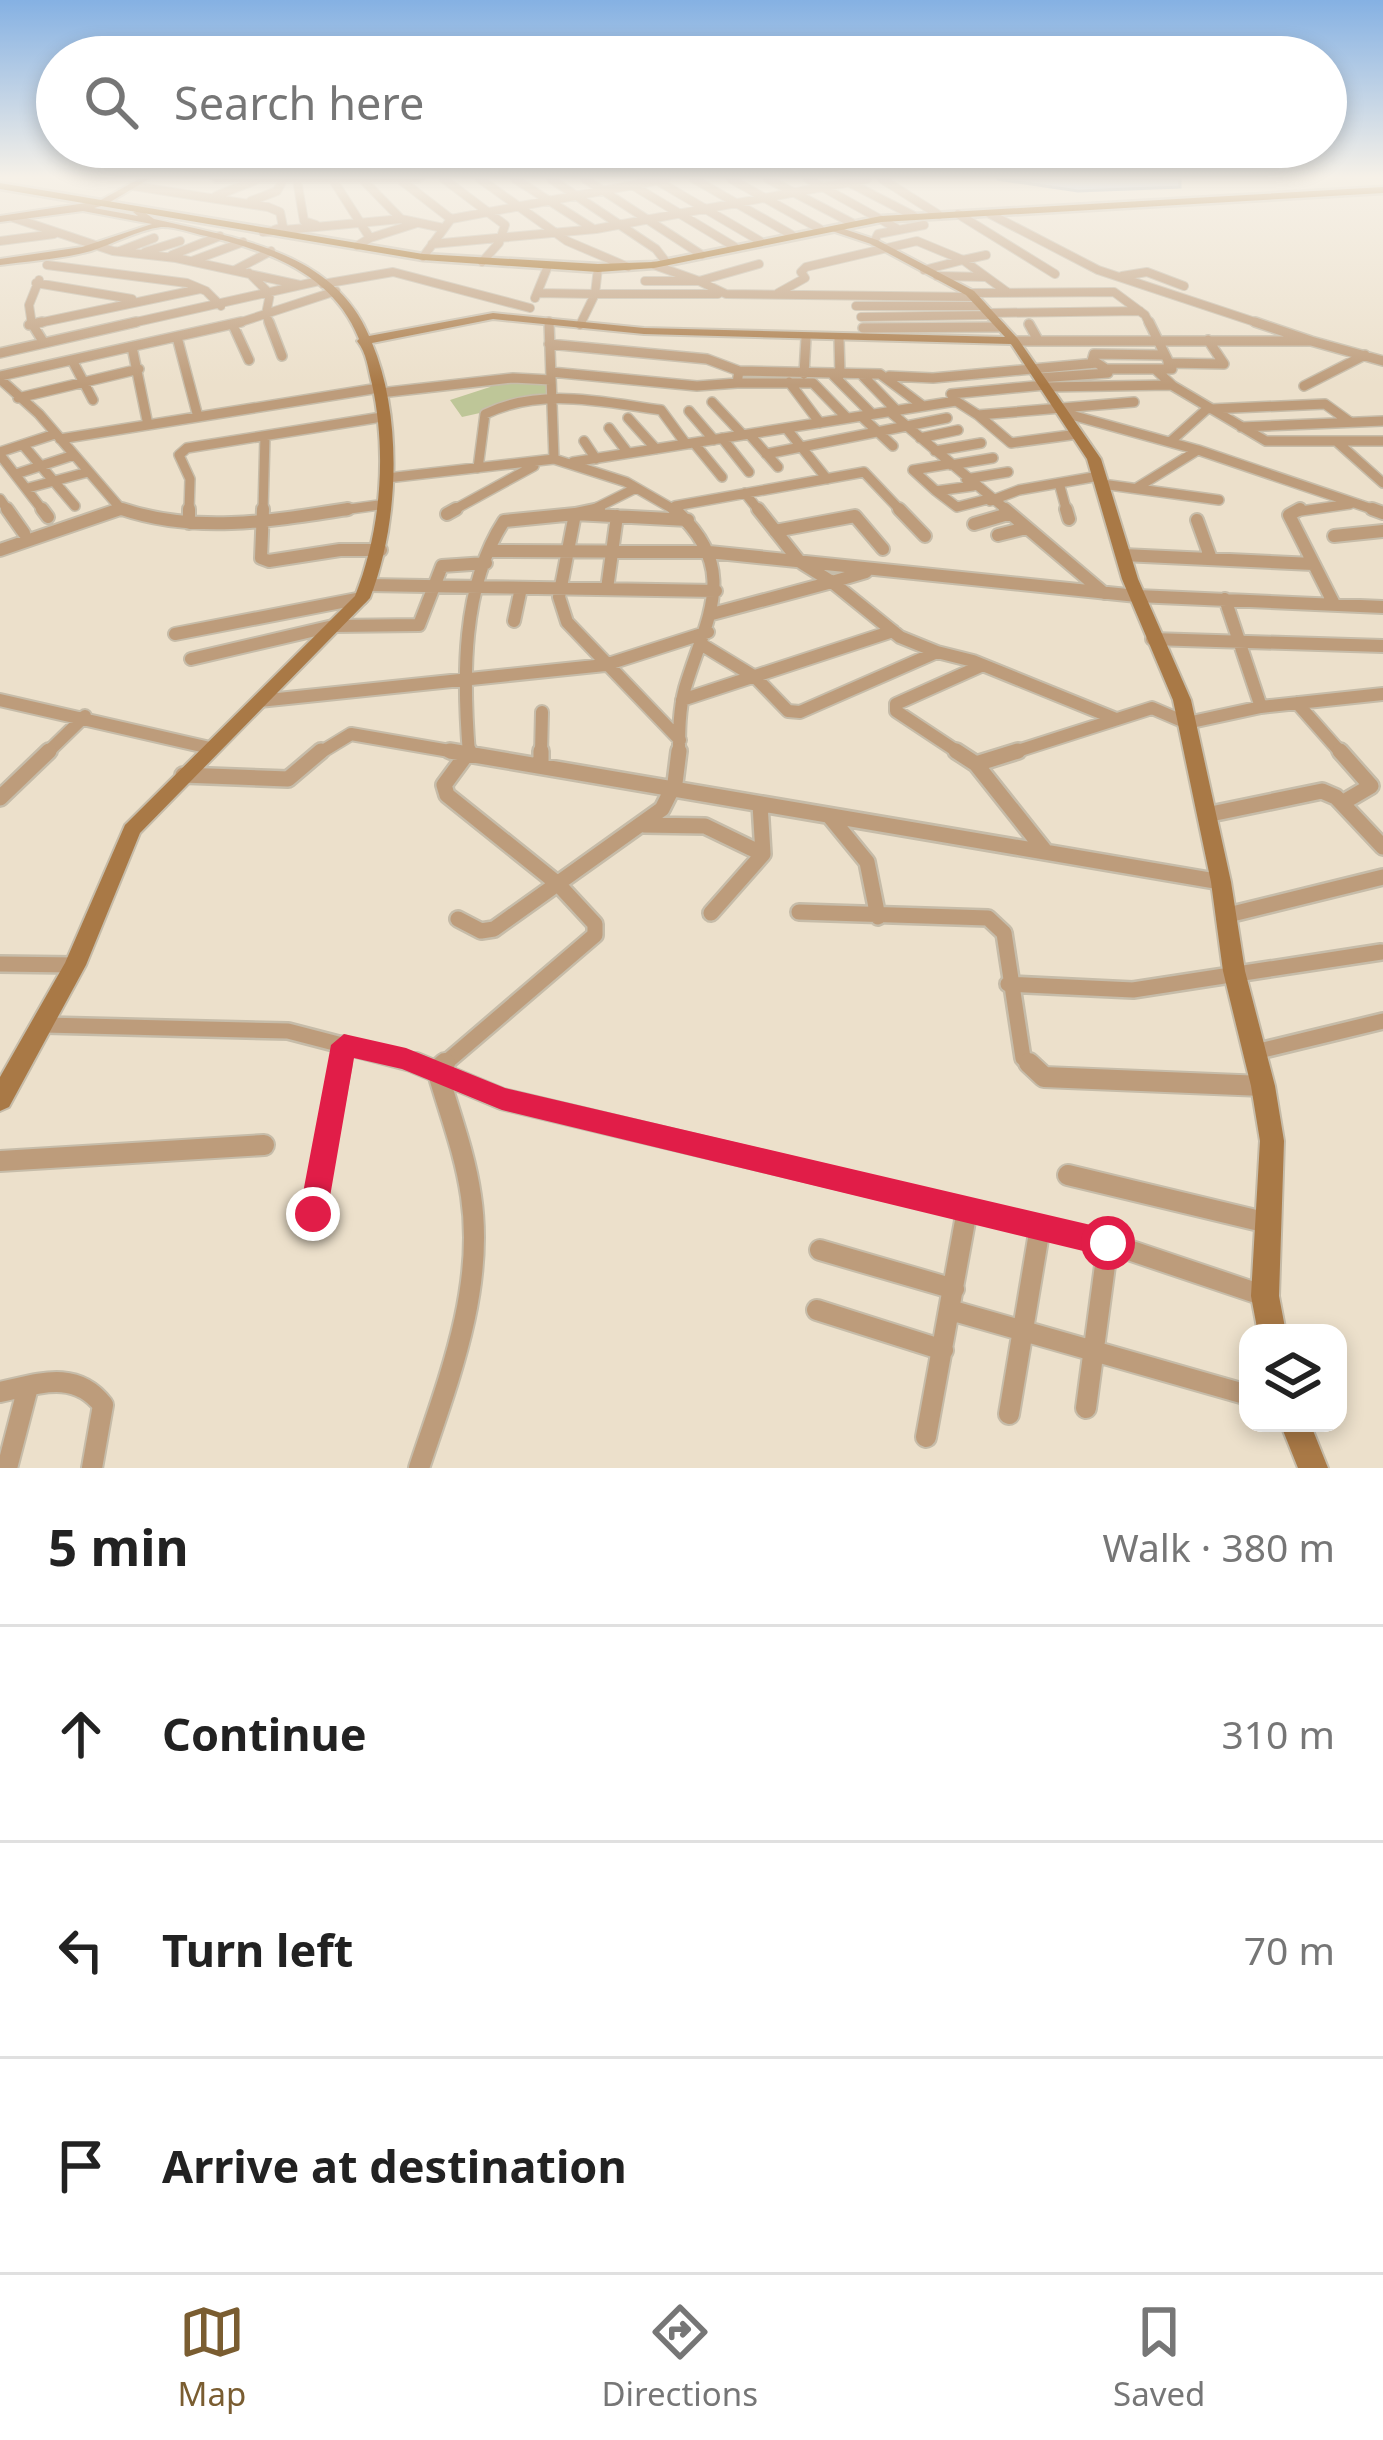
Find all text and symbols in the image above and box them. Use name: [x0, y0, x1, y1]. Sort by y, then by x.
search box: [36, 36, 1347, 168]
icon: search: [78, 69, 144, 135]
text: Search here: [174, 72, 424, 133]
route end: [286, 1187, 340, 1241]
route start: [1081, 1216, 1135, 1270]
map controls: [1239, 1324, 1347, 1432]
button: layers: [1239, 1324, 1347, 1432]
text: 5 min: [48, 1511, 189, 1581]
text: Walk · 380 m: [1102, 1520, 1335, 1573]
icon: ahead: [48, 1701, 114, 1767]
text: Continue: [162, 1703, 367, 1764]
text: 310 m: [1221, 1707, 1335, 1760]
icon: left: [48, 1917, 114, 1983]
text: Turn left: [162, 1919, 353, 1980]
text: 70 m: [1244, 1923, 1335, 1976]
icon: arrive: [48, 2133, 114, 2199]
text: Arrive at destination: [162, 2135, 627, 2196]
tab: Map: [178, 2299, 246, 2416]
tab: Directions: [601, 2299, 758, 2416]
tab: Saved: [1113, 2299, 1205, 2416]

